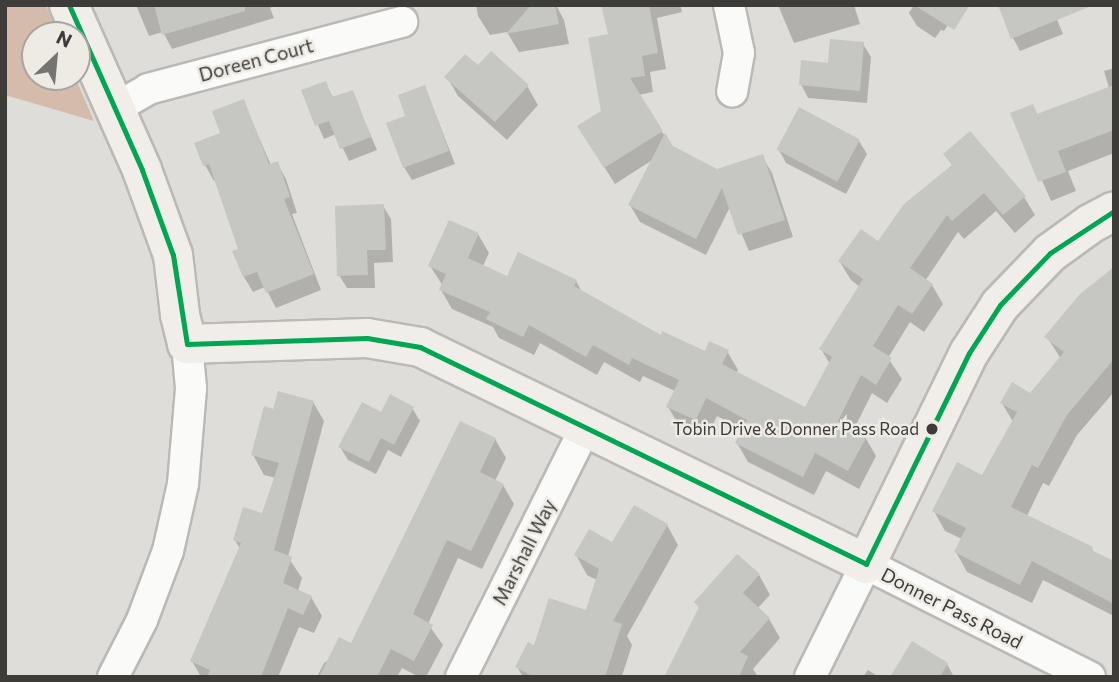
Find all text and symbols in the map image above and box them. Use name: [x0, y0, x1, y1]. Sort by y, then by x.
north arrow: [21, 21, 91, 91]
text: N: [53, 25, 76, 52]
street label: Doreen Court: [196, 34, 316, 86]
place label: Tobin Drive & Donner Pass Road: [673, 419, 919, 439]
marker: Tobin Drive & Donner Pass Road: [925, 422, 939, 436]
street label: Marshall Way: [488, 495, 560, 609]
street label: Donner Pass Road: [878, 563, 1026, 653]

